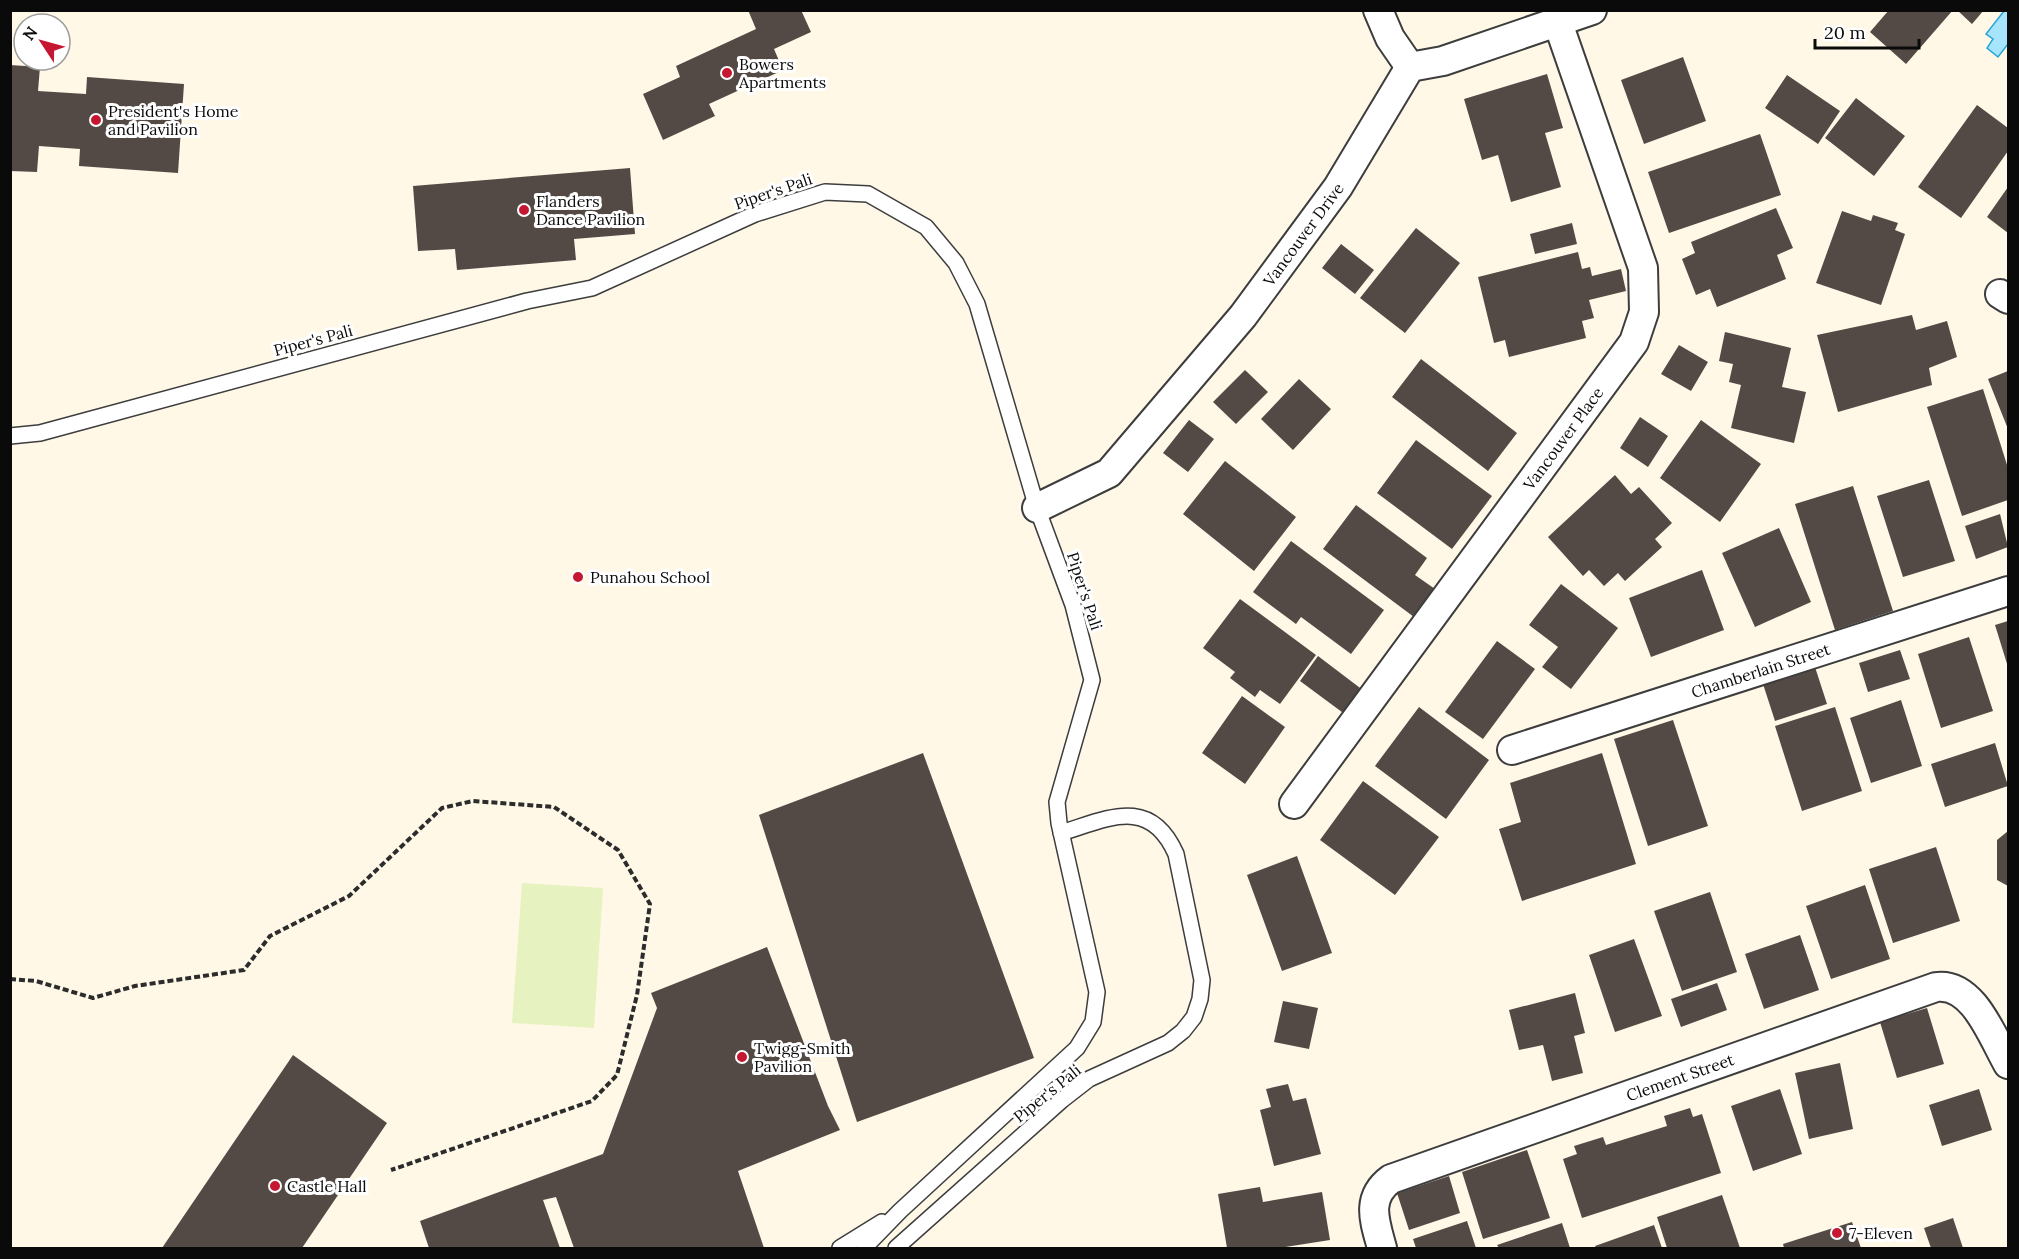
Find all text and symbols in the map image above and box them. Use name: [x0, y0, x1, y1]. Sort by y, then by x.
north arrow: [12, 12, 72, 72]
scale bar: [1815, 12, 1918, 50]
text: 20 m: [1824, 21, 1866, 44]
text: N: [18, 22, 42, 44]
place label: Bowers Apartments: [738, 54, 826, 92]
marker: Bowers Apartments: [720, 66, 734, 80]
place label: President's Home and Pavilion: [108, 101, 239, 139]
marker: President's Home and Pavilion: [89, 113, 103, 127]
street label: Piper's Pali: [731, 168, 815, 214]
street label: Vancouver Drive: [1258, 178, 1348, 291]
place label: Flanders Dance Pavilion: [536, 191, 646, 229]
marker: Flanders Dance Pavilion: [517, 203, 531, 217]
street label: Piper's Pali: [271, 320, 355, 360]
street label: Vancouver Place: [1518, 383, 1608, 494]
street label: Piper's Pali: [1063, 549, 1107, 633]
place label: Punahou School: [590, 567, 710, 587]
marker: Punahou School: [571, 570, 585, 584]
street label: Chamberlain Street: [1689, 638, 1833, 702]
place label: Twigg-Smith Pavilion: [754, 1038, 851, 1076]
street label: Clement Street: [1624, 1049, 1737, 1105]
marker: Twigg-Smith Pavilion: [735, 1050, 749, 1064]
street label: Piper's Pali: [1009, 1060, 1085, 1126]
place label: Castle Hall: [287, 1176, 367, 1196]
marker: Castle Hall: [268, 1179, 282, 1193]
place label: 7-Eleven: [1849, 1223, 1913, 1243]
marker: 7-Eleven: [1830, 1226, 1844, 1240]

